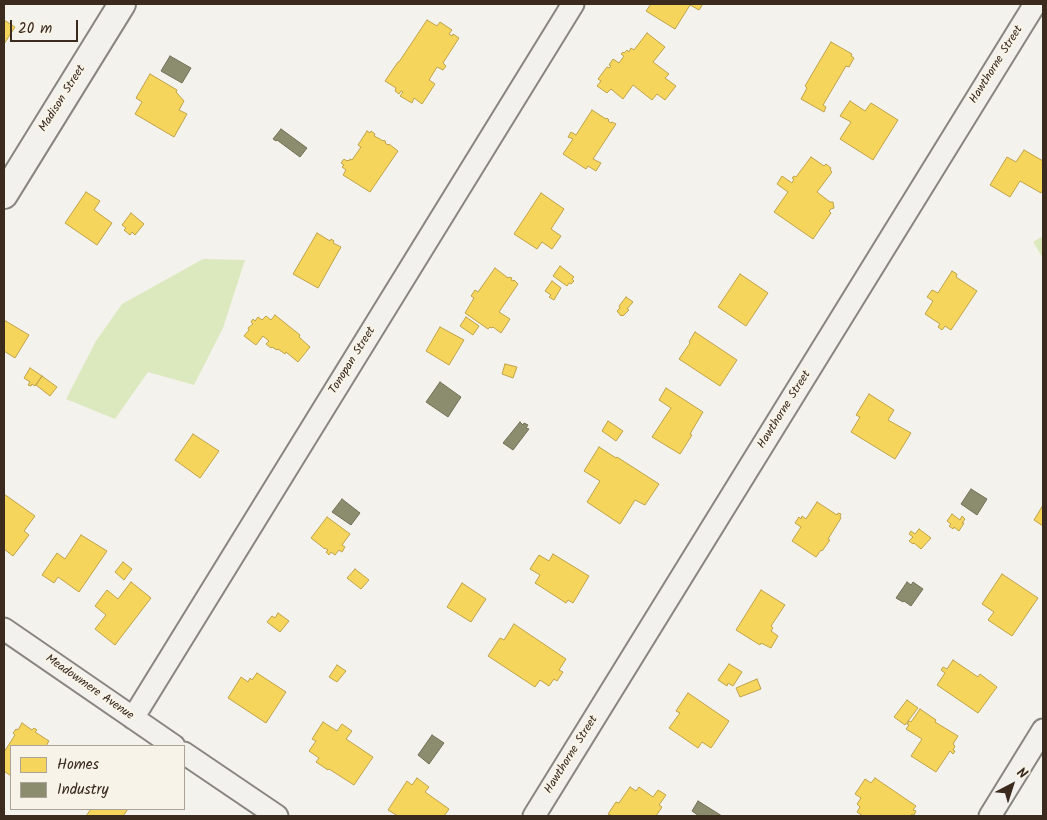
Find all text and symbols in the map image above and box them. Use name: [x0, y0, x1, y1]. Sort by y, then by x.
scale bar: [12, 10, 80, 42]
text: 20 m: [18, 17, 52, 41]
street label: Hawthorne Street: [967, 23, 1027, 107]
street label: Madison Street: [37, 63, 89, 135]
street label: Tonopan Street: [327, 325, 379, 397]
street label: Hawthorne Street: [755, 368, 815, 452]
street label: Meadowmere Avenue: [42, 652, 136, 724]
street label: Hawthorne Street: [542, 713, 602, 797]
legend: [10, 745, 185, 810]
text: Homes: [57, 753, 99, 777]
north arrow: [987, 760, 1037, 810]
text: N: [1011, 762, 1032, 785]
text: Industry: [57, 778, 109, 802]

